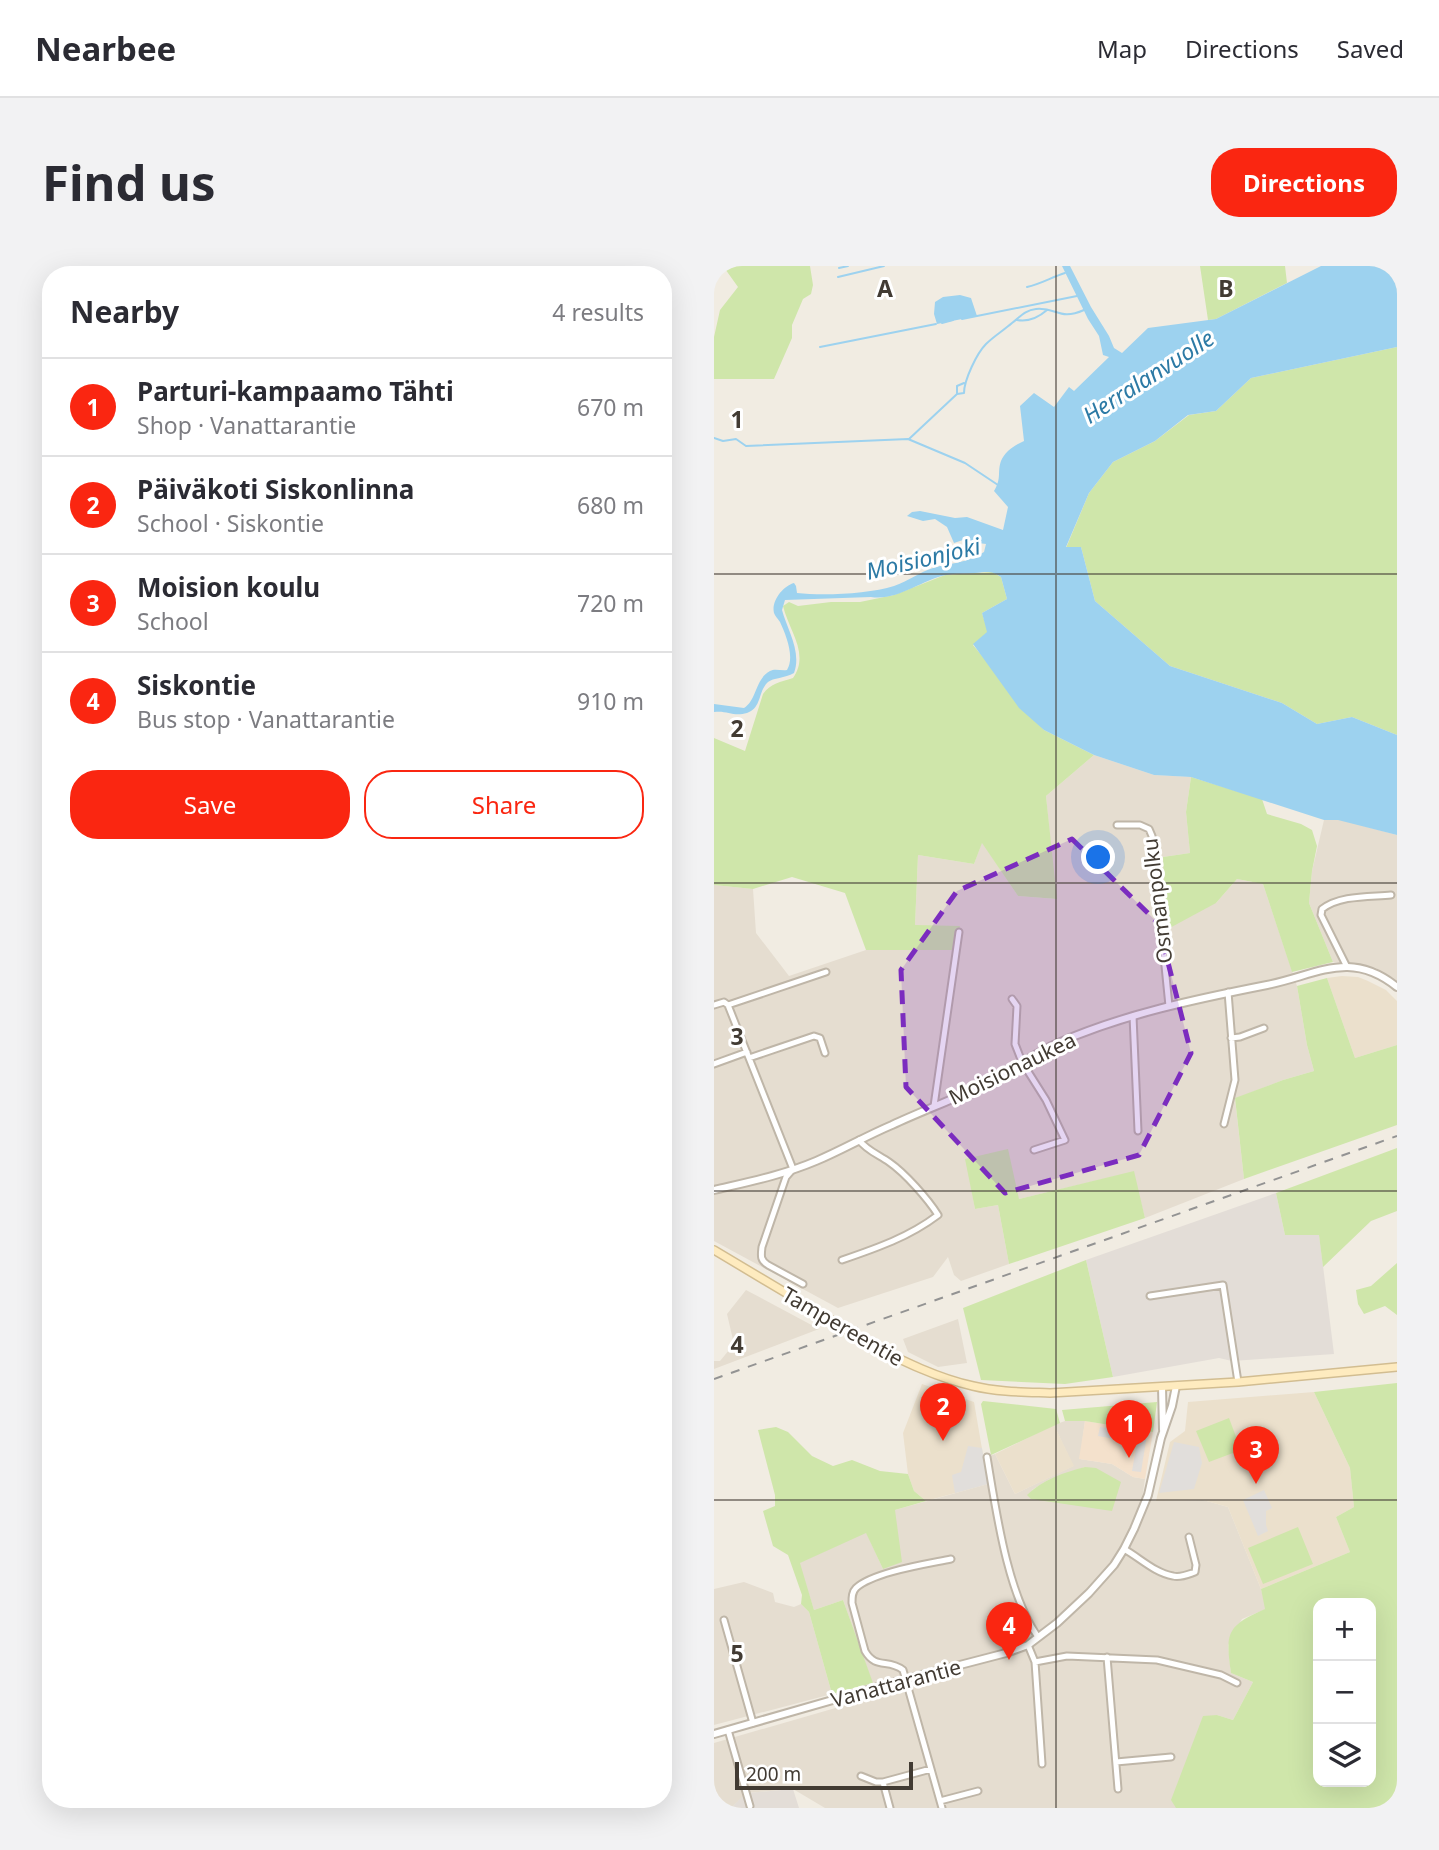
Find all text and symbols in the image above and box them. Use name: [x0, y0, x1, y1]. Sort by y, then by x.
text: Nearbee: [35, 26, 176, 71]
text: Map: [1097, 32, 1147, 65]
text: Directions: [1185, 32, 1299, 65]
text: Saved: [1337, 32, 1404, 65]
button: Directions: [1211, 148, 1397, 217]
text: Find us: [42, 149, 216, 215]
text: A: [877, 272, 893, 304]
text: B: [1218, 272, 1234, 304]
text: Nearby: [70, 291, 179, 332]
text: 4 results: [552, 296, 644, 328]
water label: Herralanvuolle: [1076, 322, 1220, 430]
text: Parturi-kampaamo Tähti: [137, 373, 454, 409]
text: 1: [86, 391, 100, 423]
text: 670 m: [577, 391, 644, 423]
text: 1: [730, 403, 744, 435]
text: Shop · Vanattarantie: [137, 409, 356, 441]
text: Päiväkoti Siskonlinna: [137, 471, 414, 507]
text: 2: [86, 489, 100, 521]
text: 680 m: [577, 489, 644, 521]
text: School · Siskontie: [137, 507, 324, 539]
water label: Moisionjoki: [863, 529, 984, 587]
text: Moision koulu: [137, 569, 320, 605]
text: 3: [86, 587, 100, 619]
text: 720 m: [577, 587, 644, 619]
text: School: [137, 605, 209, 637]
text: Siskontie: [137, 667, 256, 703]
text: 4: [86, 685, 100, 717]
text: 910 m: [577, 685, 644, 717]
text: Bus stop · Vanattarantie: [137, 703, 395, 735]
text: 2: [730, 712, 744, 744]
button: Save: [70, 770, 350, 839]
button: Share: [364, 770, 644, 839]
street label: Osmanpolku: [1135, 837, 1179, 965]
your location: [1081, 840, 1115, 874]
text: 3: [730, 1020, 744, 1052]
street label: Moisionaukea: [944, 1025, 1080, 1111]
street label: Tampereentie: [777, 1280, 909, 1372]
text: 4: [730, 1328, 744, 1360]
pin: 2: [920, 1383, 966, 1441]
pin: 1: [1106, 1400, 1152, 1458]
pin: 3: [1233, 1426, 1279, 1484]
map controls: [1313, 1598, 1376, 1787]
button: +: [1313, 1598, 1376, 1661]
pin: 4: [986, 1602, 1032, 1660]
text: 5: [730, 1637, 744, 1669]
street label: Vanattarantie: [828, 1652, 964, 1714]
button: −: [1313, 1661, 1376, 1724]
button: layers: [1313, 1724, 1376, 1787]
scale bar: [735, 1759, 914, 1791]
text: 200 m: [746, 1761, 801, 1787]

